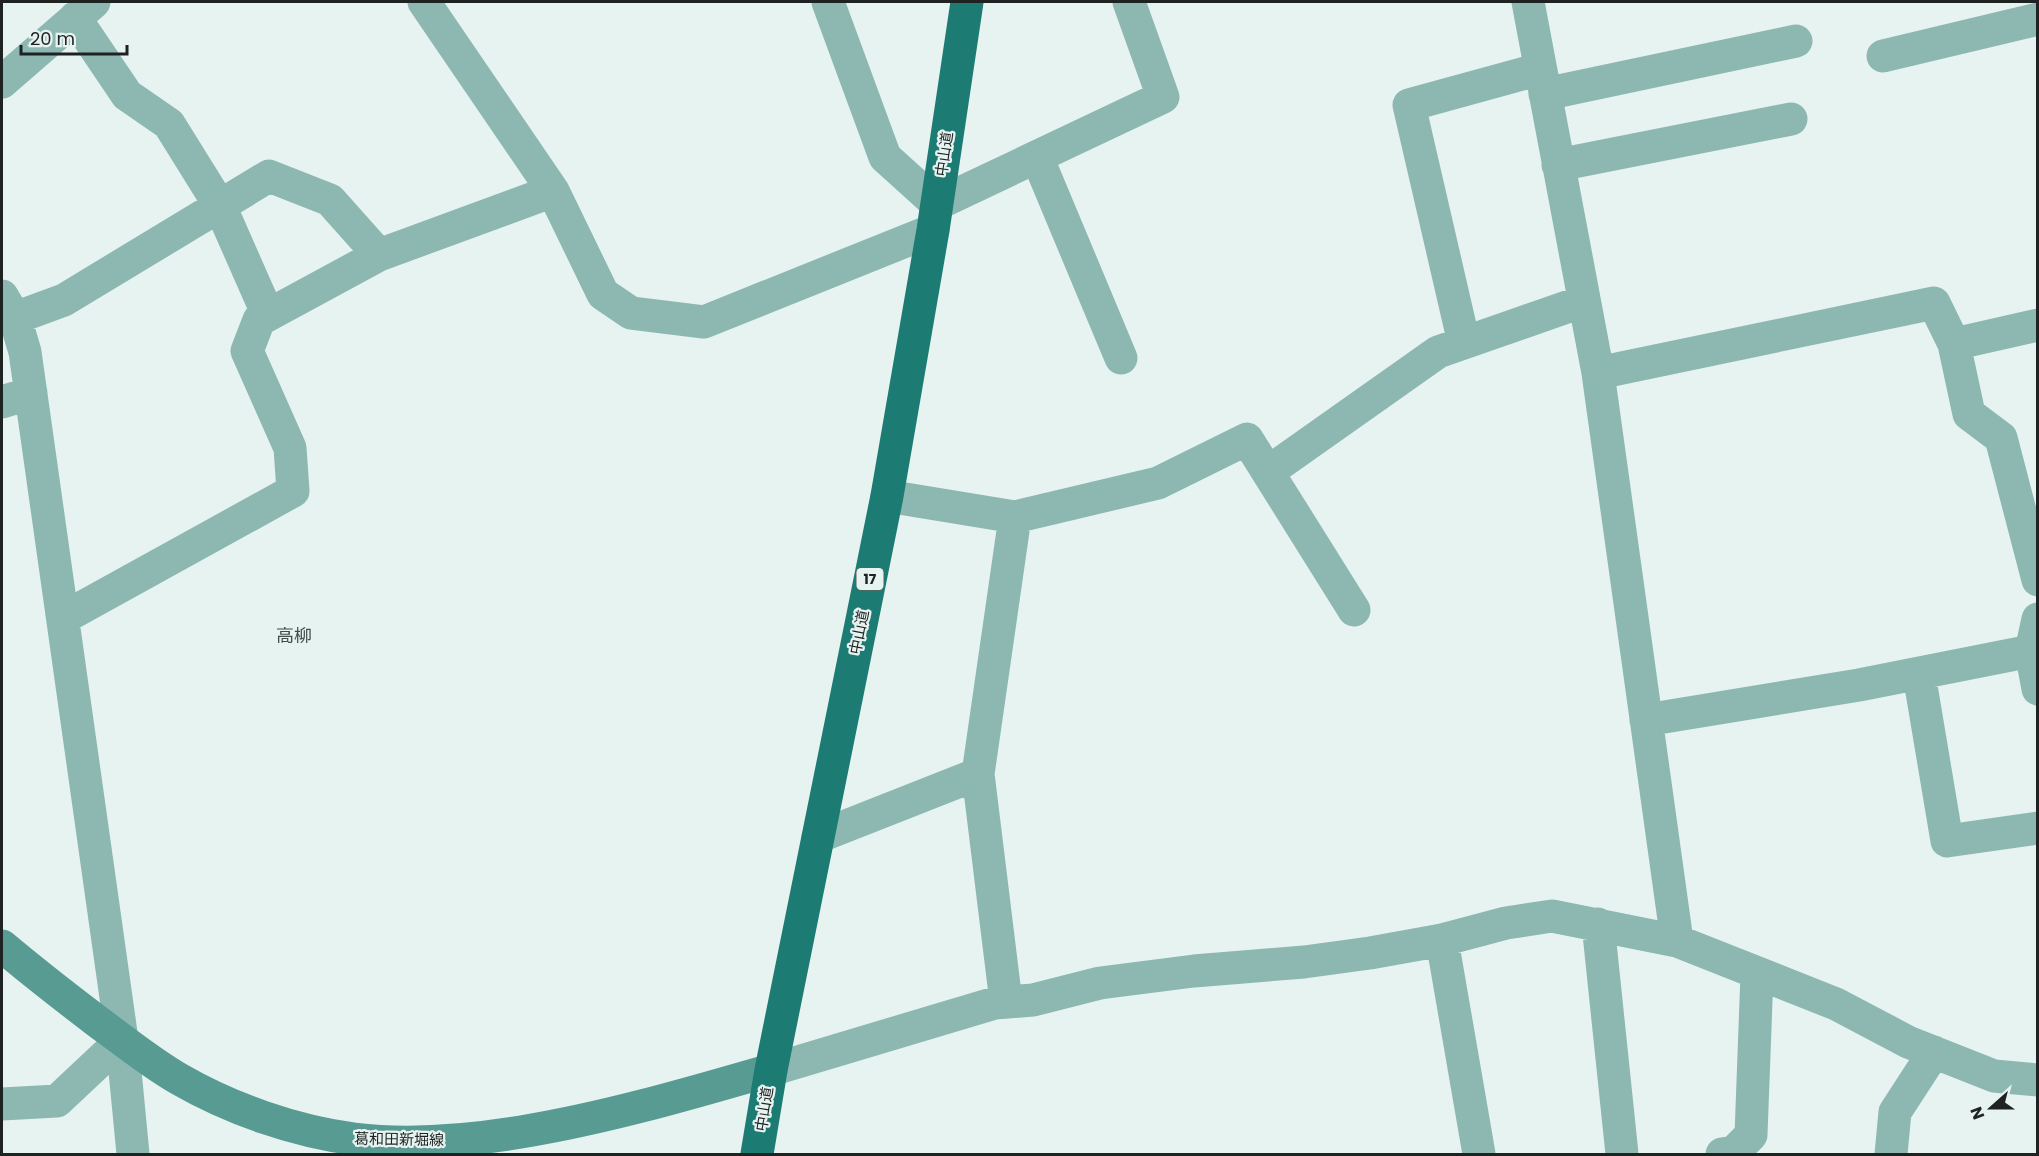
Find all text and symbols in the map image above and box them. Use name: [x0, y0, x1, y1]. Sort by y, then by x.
scale bar: [21, 18, 128, 56]
text: 20 m: [30, 26, 75, 51]
street label: 中山道: [930, 130, 958, 178]
road number: 17: [856, 568, 884, 590]
street label: 中山道: [844, 608, 874, 656]
district label: 高柳: [276, 623, 312, 648]
north arrow: [1961, 1078, 2021, 1138]
street label: 中山道: [750, 1085, 778, 1133]
text: N: [1965, 1103, 1990, 1123]
street label: 葛和田新堀線: [354, 1128, 444, 1150]

